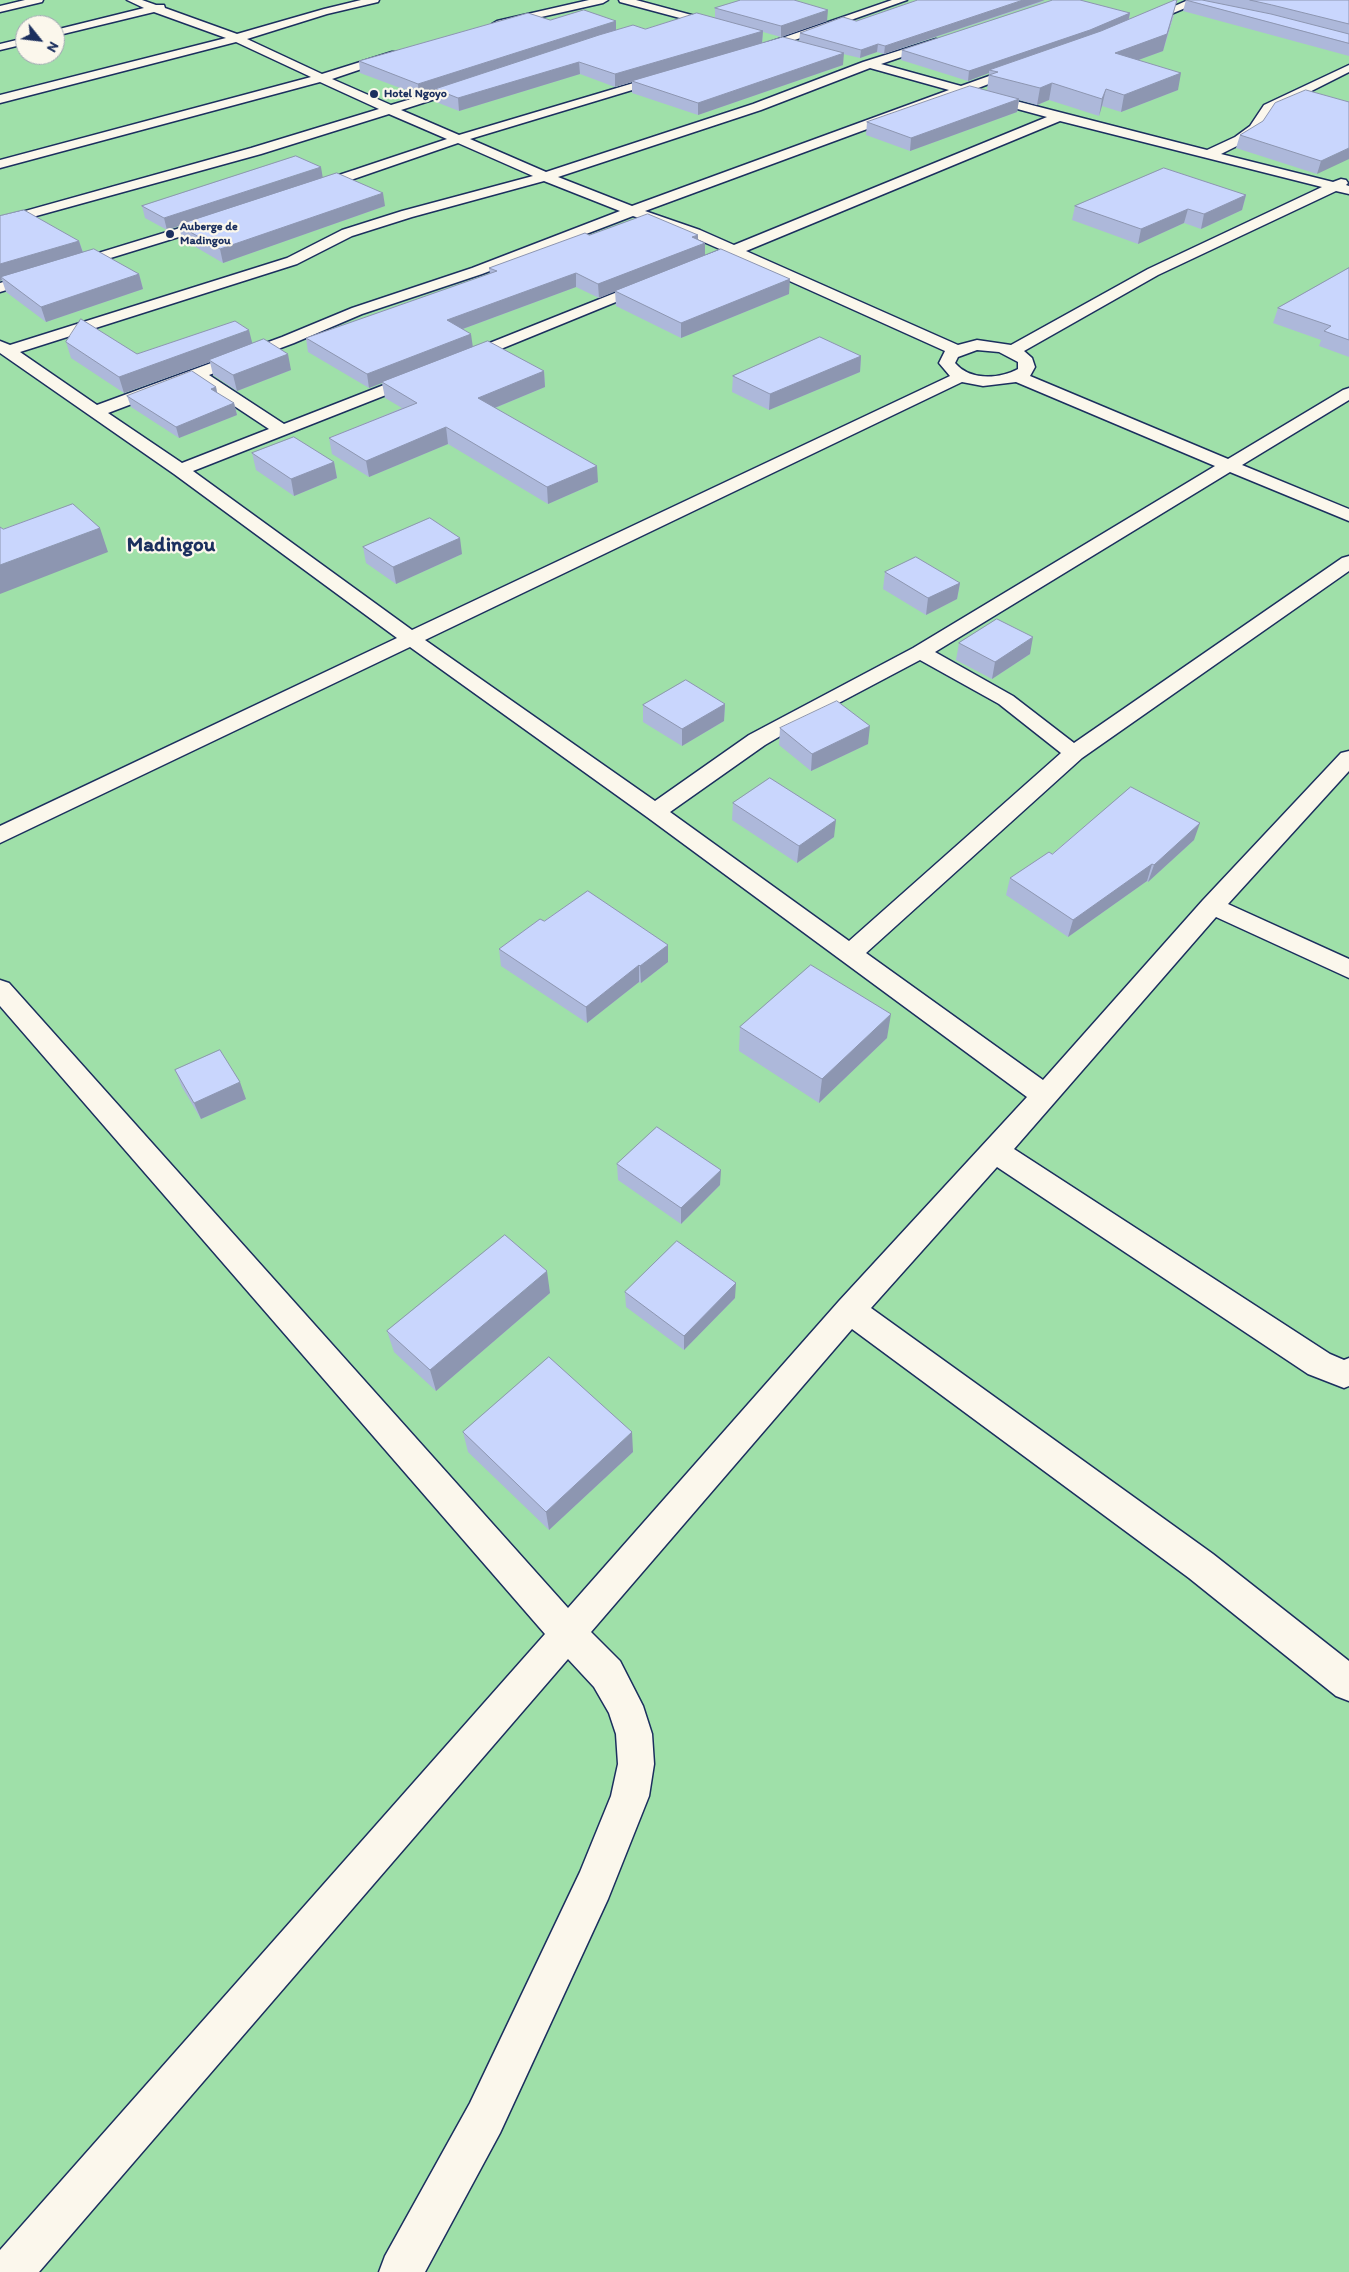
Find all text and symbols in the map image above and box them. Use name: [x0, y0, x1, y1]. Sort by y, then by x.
north arrow: [15, 15, 65, 65]
text: N: [43, 39, 62, 55]
place label: Hotel Ngoyo: [384, 87, 447, 101]
marker: Hotel Ngoyo: [368, 88, 380, 100]
place label: Auberge de Madingou: [180, 220, 238, 248]
marker: Auberge de Madingou: [164, 228, 176, 240]
district label: Madingou: [127, 533, 215, 559]

